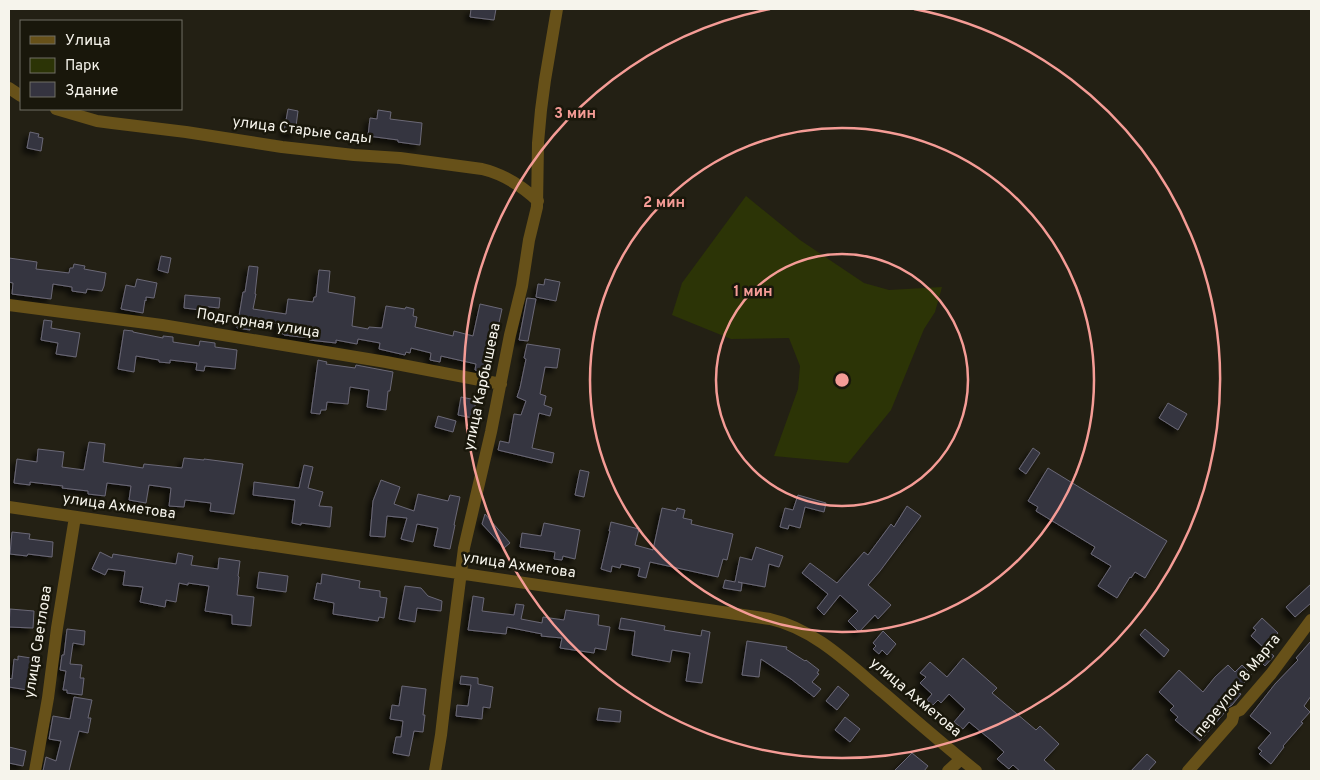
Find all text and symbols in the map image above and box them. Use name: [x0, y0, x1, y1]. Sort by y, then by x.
legend: [20, 20, 182, 110]
text: Улица: [65, 32, 110, 51]
text: Парк: [65, 57, 100, 76]
text: Здание: [65, 82, 118, 101]
text: 3 мин: [554, 105, 596, 124]
street label: улица Старые сады: [231, 113, 373, 149]
text: 2 мин: [643, 194, 685, 213]
text: 1 мин: [734, 283, 772, 302]
street label: Подгорная улица: [195, 305, 321, 343]
street label: улица Карбышева: [460, 321, 506, 453]
centre of rings: [833, 371, 851, 389]
street label: улица Ахметова: [61, 490, 177, 524]
street label: улица Ахметова: [461, 549, 577, 583]
street label: улица Светлова: [21, 584, 57, 700]
street label: переулок 8 Марта: [1191, 631, 1285, 741]
street label: улица Ахметова: [865, 654, 965, 742]

